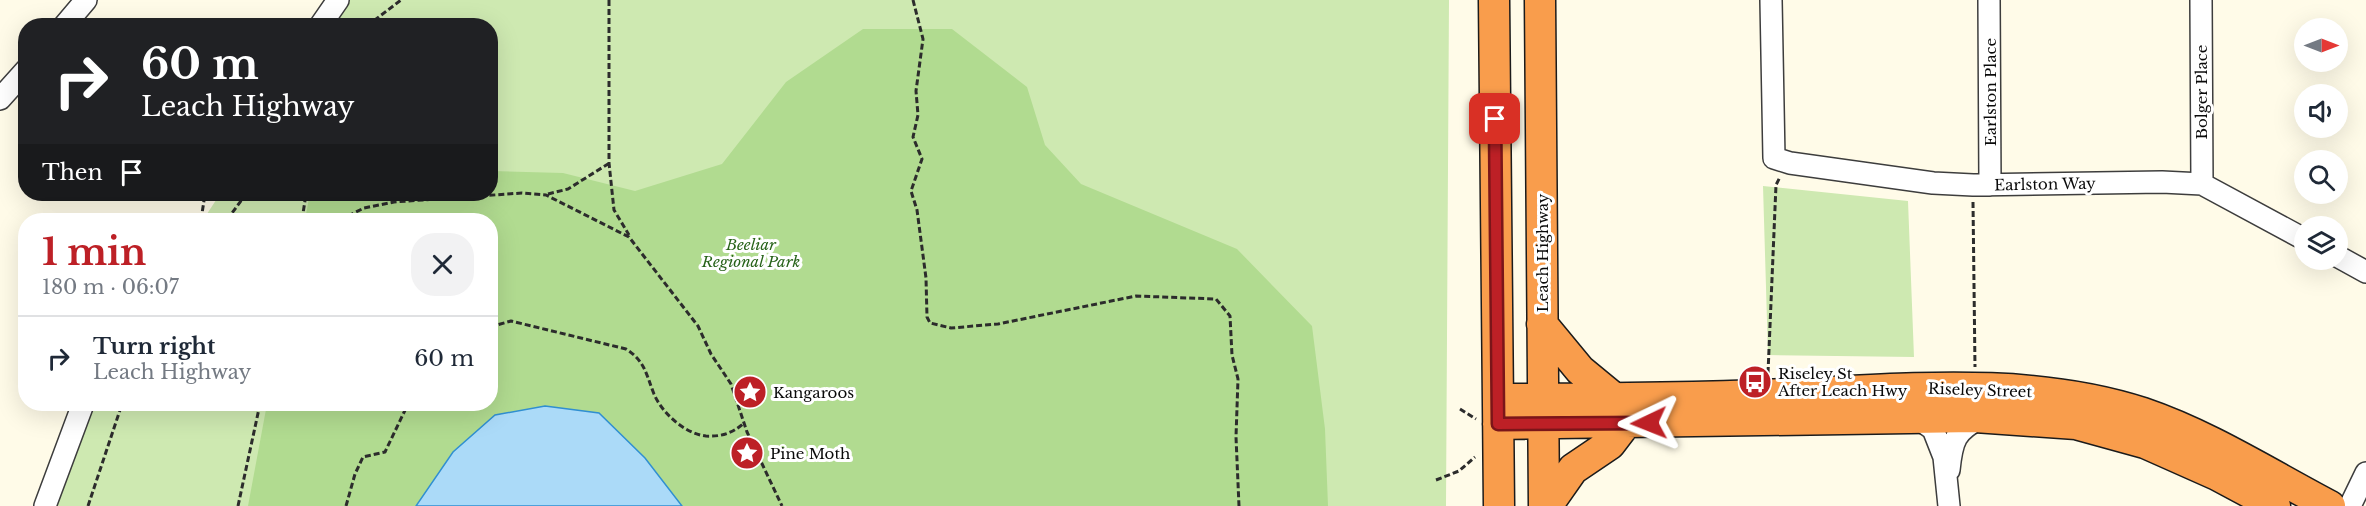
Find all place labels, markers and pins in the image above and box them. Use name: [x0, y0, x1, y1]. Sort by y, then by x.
pin: [1469, 93, 1520, 144]
bus stop icon: Riseley St After Leach Hwy: [1737, 364, 1773, 400]
place label: Riseley St After Leach Hwy: [1777, 364, 1908, 400]
place icon: Kangaroos: [732, 374, 768, 410]
place label: Kangaroos: [773, 383, 854, 402]
place icon: Pine Moth: [729, 435, 765, 471]
place label: Pine Moth: [770, 444, 850, 463]

